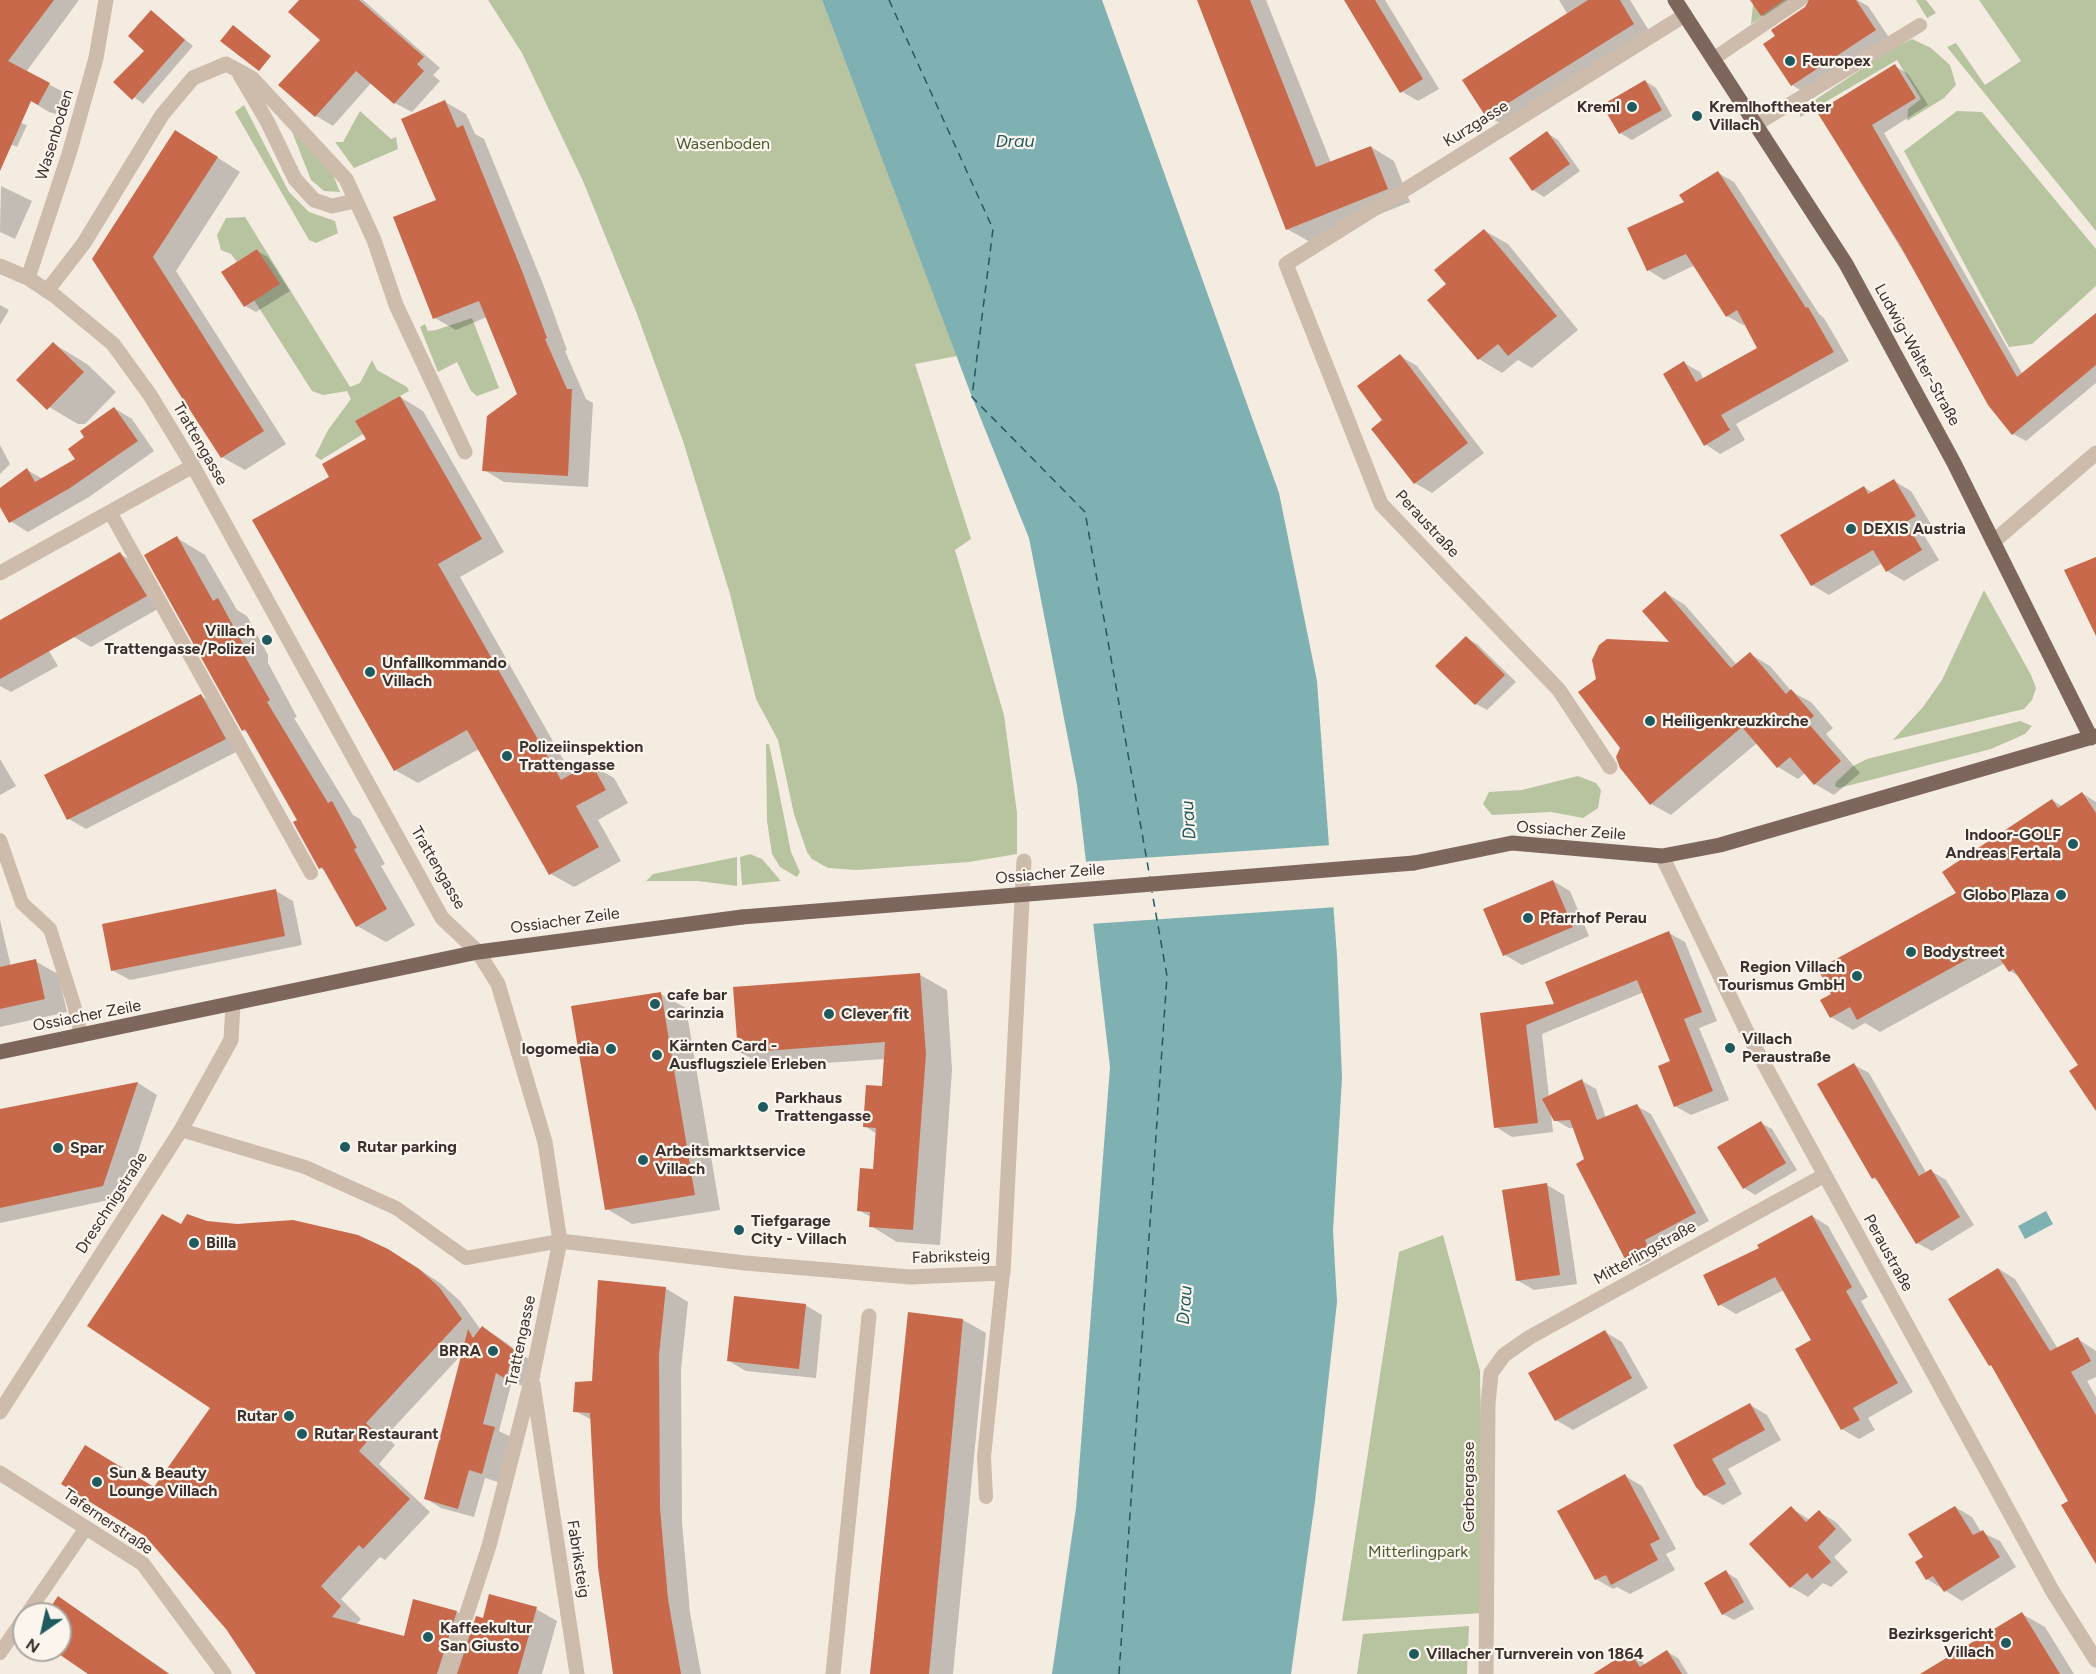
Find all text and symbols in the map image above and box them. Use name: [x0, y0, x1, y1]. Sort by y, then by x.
place label: Feuropex: [1802, 51, 1871, 71]
marker: Feuropex: [1783, 54, 1797, 68]
street label: Wasenboden: [32, 87, 78, 183]
street label: Kurzgasse: [1440, 96, 1512, 152]
place label: Kreml: [1577, 97, 1620, 117]
place label: Kremlhoftheater Villach: [1709, 97, 1831, 135]
marker: Kreml: [1625, 100, 1639, 114]
marker: Kremlhoftheater Villach: [1690, 109, 1704, 123]
water label: Drau: [995, 131, 1035, 153]
park label: Wasenboden: [676, 134, 770, 154]
street label: Ludwig-Walter-Straße: [1870, 281, 1964, 429]
street label: Trattengasse: [169, 399, 231, 489]
street label: Peraustraße: [1391, 486, 1463, 562]
place label: DEXIS Austria: [1863, 519, 1966, 539]
marker: DEXIS Austria: [1844, 522, 1858, 536]
place label: Villach Trattengasse/Polizei: [105, 621, 255, 659]
marker: Villach Trattengasse/Polizei: [260, 633, 274, 647]
place label: Unfallkommando Villach: [382, 653, 507, 691]
marker: Unfallkommando Villach: [363, 665, 377, 679]
place label: Heiligenkreuzkirche: [1662, 711, 1809, 731]
marker: Heiligenkreuzkirche: [1643, 714, 1657, 728]
place label: Polizeiinspektion Trattengasse: [519, 737, 643, 775]
marker: Polizeiinspektion Trattengasse: [500, 749, 514, 763]
water label: Drau: [1177, 800, 1201, 840]
street label: Ossiacher Zeile: [1516, 818, 1626, 844]
street label: Trattengasse: [407, 823, 469, 913]
place label: Indoor-GOLF Andreas Fertala: [1945, 825, 2061, 863]
marker: Indoor-GOLF Andreas Fertala: [2066, 837, 2080, 851]
street label: Ossiacher Zeile: [994, 860, 1106, 888]
place label: Globo Plaza: [1963, 885, 2049, 905]
marker: Globo Plaza: [2054, 888, 2068, 902]
street label: Ossiacher Zeile: [509, 904, 621, 938]
place label: Pfarrhof Perau: [1540, 908, 1647, 928]
marker: Pfarrhof Perau: [1521, 911, 1535, 925]
place label: Bodystreet: [1923, 942, 2005, 962]
marker: Bodystreet: [1904, 945, 1918, 959]
place label: Region Villach Tourismus GmbH: [1719, 957, 1845, 995]
marker: Region Villach Tourismus GmbH: [1850, 969, 1864, 983]
place label: cafe bar carinzia: [667, 985, 727, 1023]
street label: Ossiacher Zeile: [31, 996, 143, 1036]
marker: cafe bar carinzia: [648, 997, 662, 1011]
place label: Clever fit: [841, 1004, 909, 1024]
marker: Clever fit: [822, 1007, 836, 1021]
place label: Villach Peraustraße: [1742, 1029, 1831, 1067]
place label: Kärnten Card - Ausflugsziele Erleben: [669, 1036, 826, 1074]
place label: logomedia: [522, 1039, 599, 1059]
marker: Villach Peraustraße: [1723, 1041, 1737, 1055]
marker: logomedia: [604, 1042, 618, 1056]
marker: Kärnten Card - Ausflugsziele Erleben: [650, 1048, 664, 1062]
place label: Parkhaus Trattengasse: [775, 1088, 871, 1126]
marker: Parkhaus Trattengasse: [756, 1100, 770, 1114]
place label: Rutar parking: [357, 1137, 457, 1157]
place label: Spar: [70, 1138, 104, 1158]
marker: Rutar parking: [338, 1140, 352, 1154]
marker: Spar: [51, 1141, 65, 1155]
place label: Arbeitsmarktservice Villach: [655, 1141, 806, 1179]
street label: Dreschnigstraße: [72, 1149, 152, 1257]
marker: Arbeitsmarktservice Villach: [636, 1153, 650, 1167]
place label: Tiefgarage City - Villach: [751, 1211, 847, 1249]
street label: Peraustraße: [1859, 1211, 1917, 1295]
street label: Mitterlingstraße: [1591, 1217, 1699, 1289]
marker: Tiefgarage City - Villach: [732, 1223, 746, 1237]
place label: Billa: [206, 1233, 236, 1253]
marker: Billa: [187, 1236, 201, 1250]
street label: Fabriksteig: [912, 1246, 990, 1268]
water label: Drau: [1173, 1285, 1197, 1325]
street label: Trattengasse: [502, 1294, 540, 1388]
place label: BRRA: [439, 1341, 481, 1361]
marker: BRRA: [486, 1344, 500, 1358]
place label: Rutar: [237, 1406, 277, 1426]
marker: Rutar: [282, 1409, 296, 1423]
place label: Rutar Restaurant: [314, 1424, 439, 1444]
marker: Rutar Restaurant: [295, 1427, 309, 1441]
street label: Gerbergasse: [1459, 1441, 1479, 1533]
place label: Sun & Beauty Lounge Villach: [109, 1463, 217, 1501]
marker: Sun & Beauty Lounge Villach: [90, 1475, 104, 1489]
street label: Tafernerstraße: [60, 1485, 156, 1559]
street label: Fabriksteig: [562, 1519, 594, 1599]
park label: Mitterlingpark: [1368, 1542, 1468, 1562]
north arrow: [12, 1602, 72, 1662]
place label: Kaffeekultur San Giusto: [440, 1618, 532, 1656]
place label: Bezirksgericht Villach: [1888, 1624, 1994, 1662]
marker: Kaffeekultur San Giusto: [421, 1630, 435, 1644]
text: N: [22, 1634, 43, 1657]
marker: Bezirksgericht Villach: [1999, 1636, 2013, 1650]
place label: Villacher Turnverein von 1864: [1426, 1644, 1644, 1664]
marker: Villacher Turnverein von 1864: [1407, 1647, 1421, 1661]

